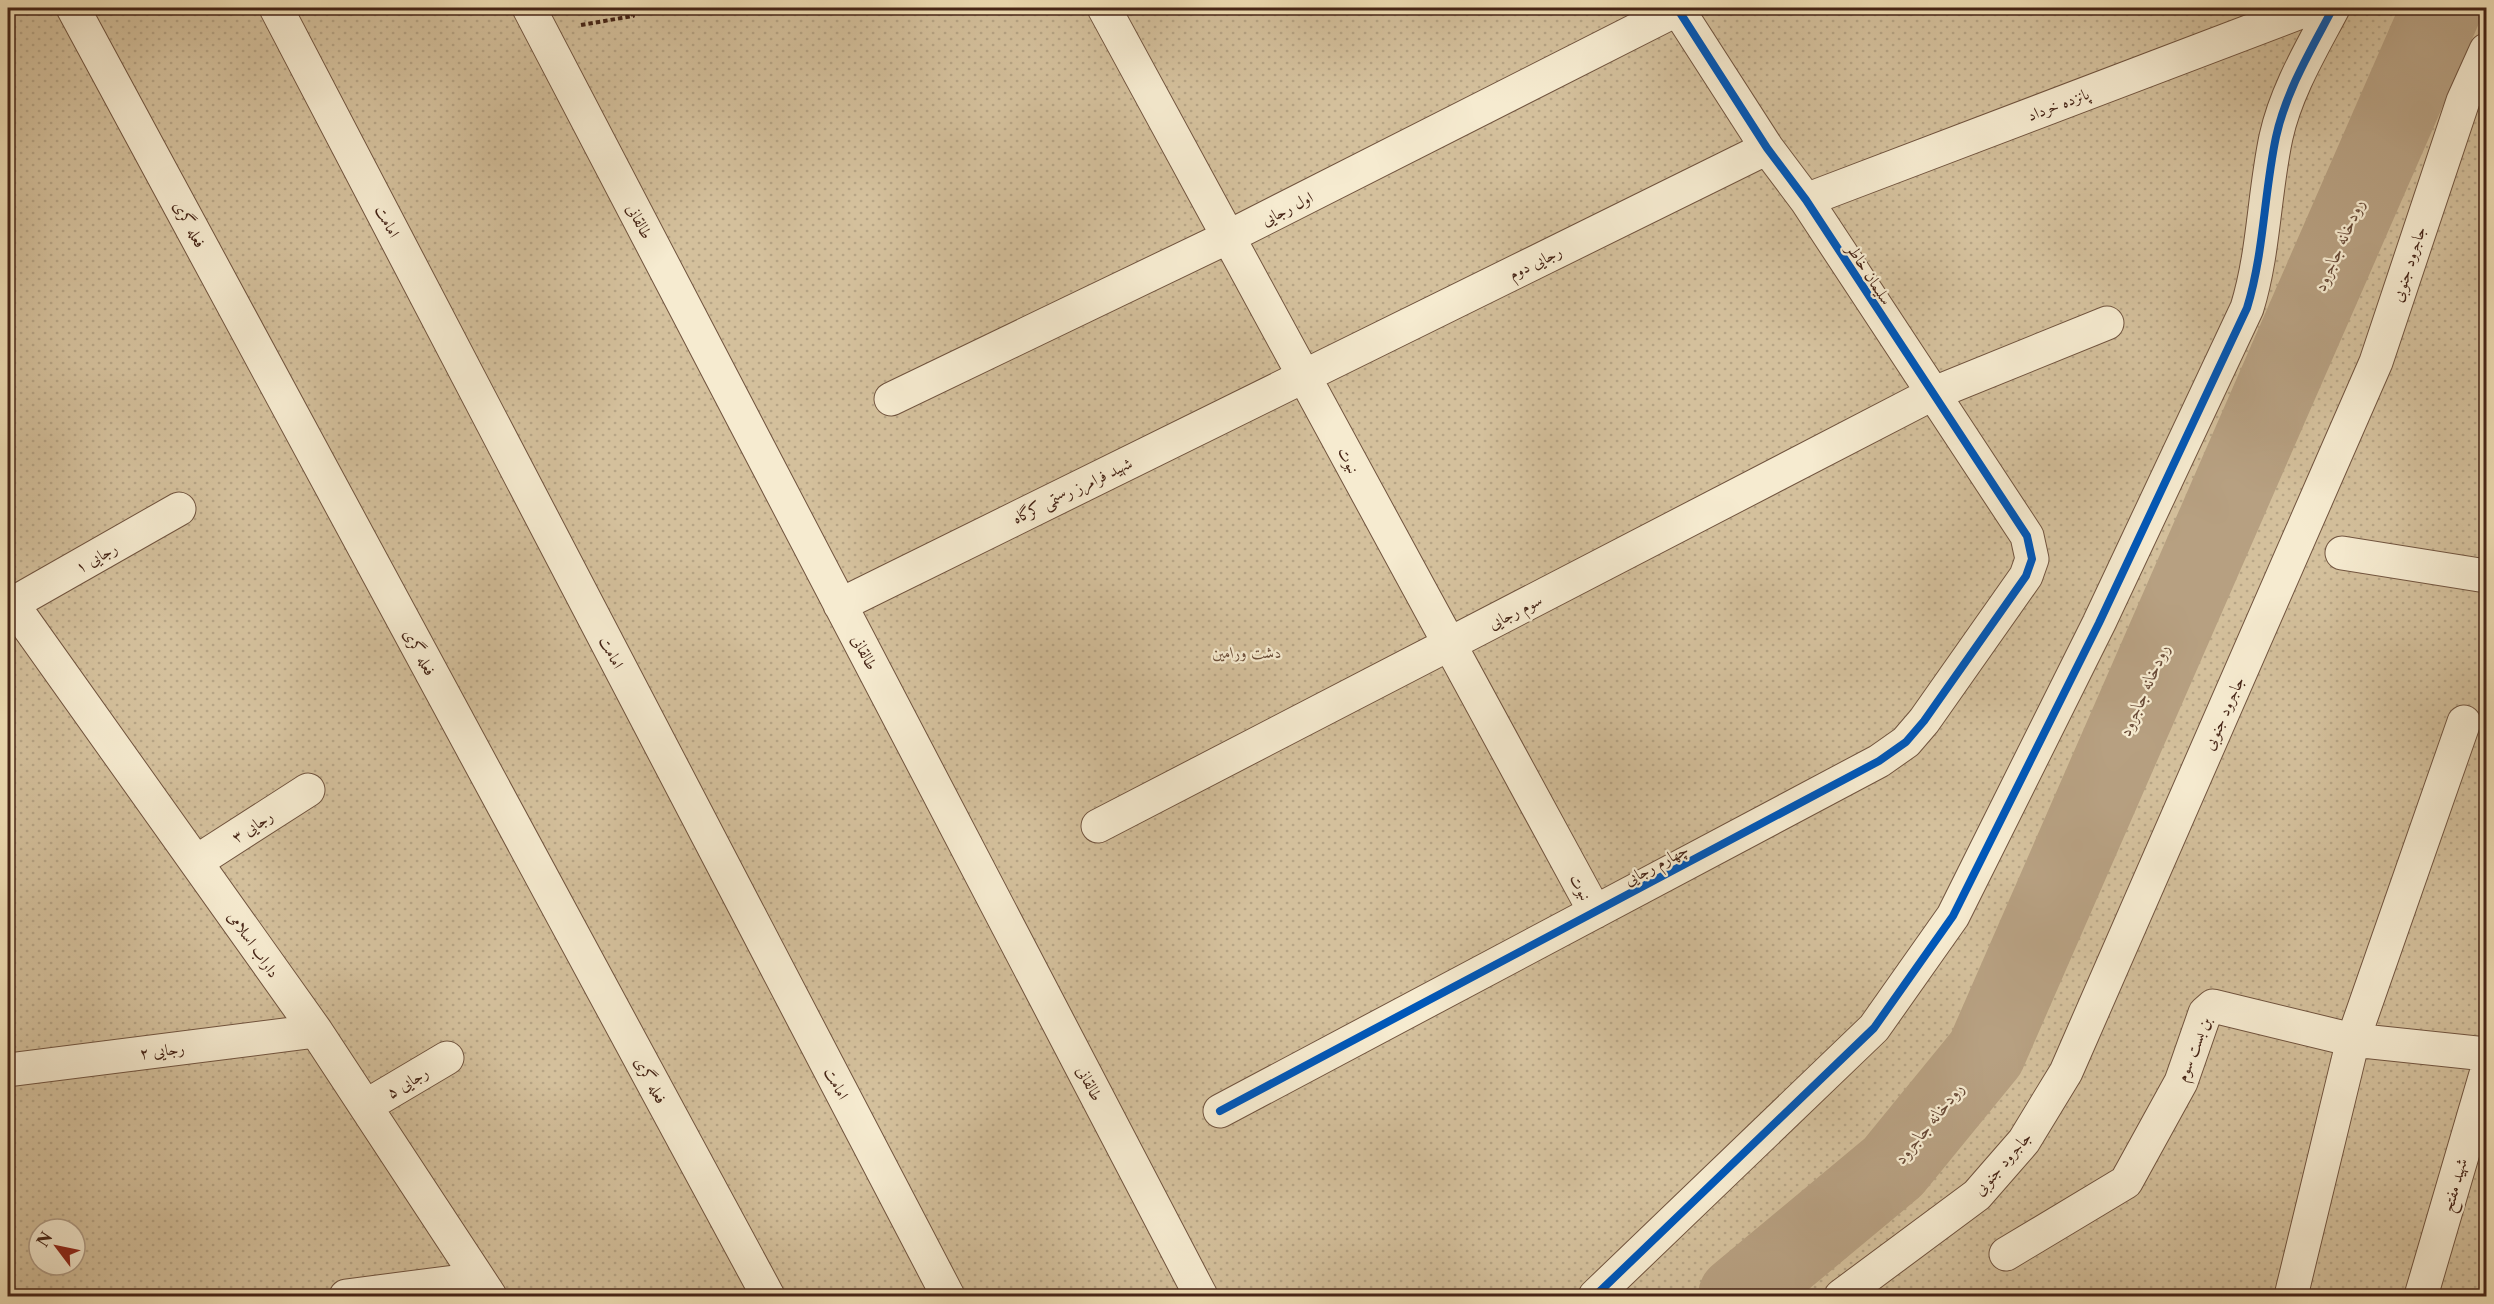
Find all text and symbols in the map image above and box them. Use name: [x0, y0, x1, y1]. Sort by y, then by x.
street label: پانزده خرداد: [2024, 83, 2093, 127]
street label: اول رجایی: [1258, 187, 1317, 230]
water label: رودخانه جاجرود: [2309, 195, 2369, 295]
street label: فعله گری: [169, 197, 211, 251]
street label: طالقانی: [622, 200, 658, 242]
street label: امامت: [371, 201, 405, 241]
street label: جاجرود جنوبی: [2386, 224, 2432, 305]
street label: سلیمان خاطر: [1841, 238, 1897, 309]
street label: رجایی دوم: [1505, 241, 1567, 288]
street label: نبوت: [1333, 443, 1364, 477]
street label: شهید فرامرز رستمی کرگاه: [1009, 452, 1136, 529]
street label: رجایی ۱: [71, 537, 121, 578]
street label: سوم رجایی: [1485, 589, 1547, 637]
street label: فعله گری: [399, 625, 441, 679]
street label: طالقانی: [847, 631, 883, 673]
street label: امامت: [595, 632, 629, 672]
water label: رودخانه جاجرود: [2114, 640, 2174, 740]
park label: دشت ورامین: [1212, 642, 1282, 662]
street label: جاجرود جنوبی: [2198, 673, 2250, 754]
street label: رجایی ۳: [228, 805, 277, 848]
street label: چهارم رجایی: [1621, 839, 1694, 894]
street label: نبوت: [1565, 870, 1596, 904]
street label: داراب اسلامی: [223, 907, 284, 982]
street label: بن بست سوم: [2171, 1014, 2220, 1086]
street label: رجایی ۲: [138, 1037, 186, 1064]
street label: فعله گری: [630, 1053, 672, 1107]
street label: رجایی ۵: [383, 1062, 432, 1103]
street label: طالقانی: [1072, 1062, 1108, 1104]
street label: امامت: [820, 1063, 854, 1103]
water label: رودخانه جاجرود: [1889, 1078, 1969, 1168]
street label: جاجرود جنوبی: [1969, 1127, 2037, 1200]
street label: شهید مفتح: [2437, 1156, 2476, 1216]
north arrow: [27, 1217, 87, 1277]
text: N: [32, 1228, 56, 1250]

